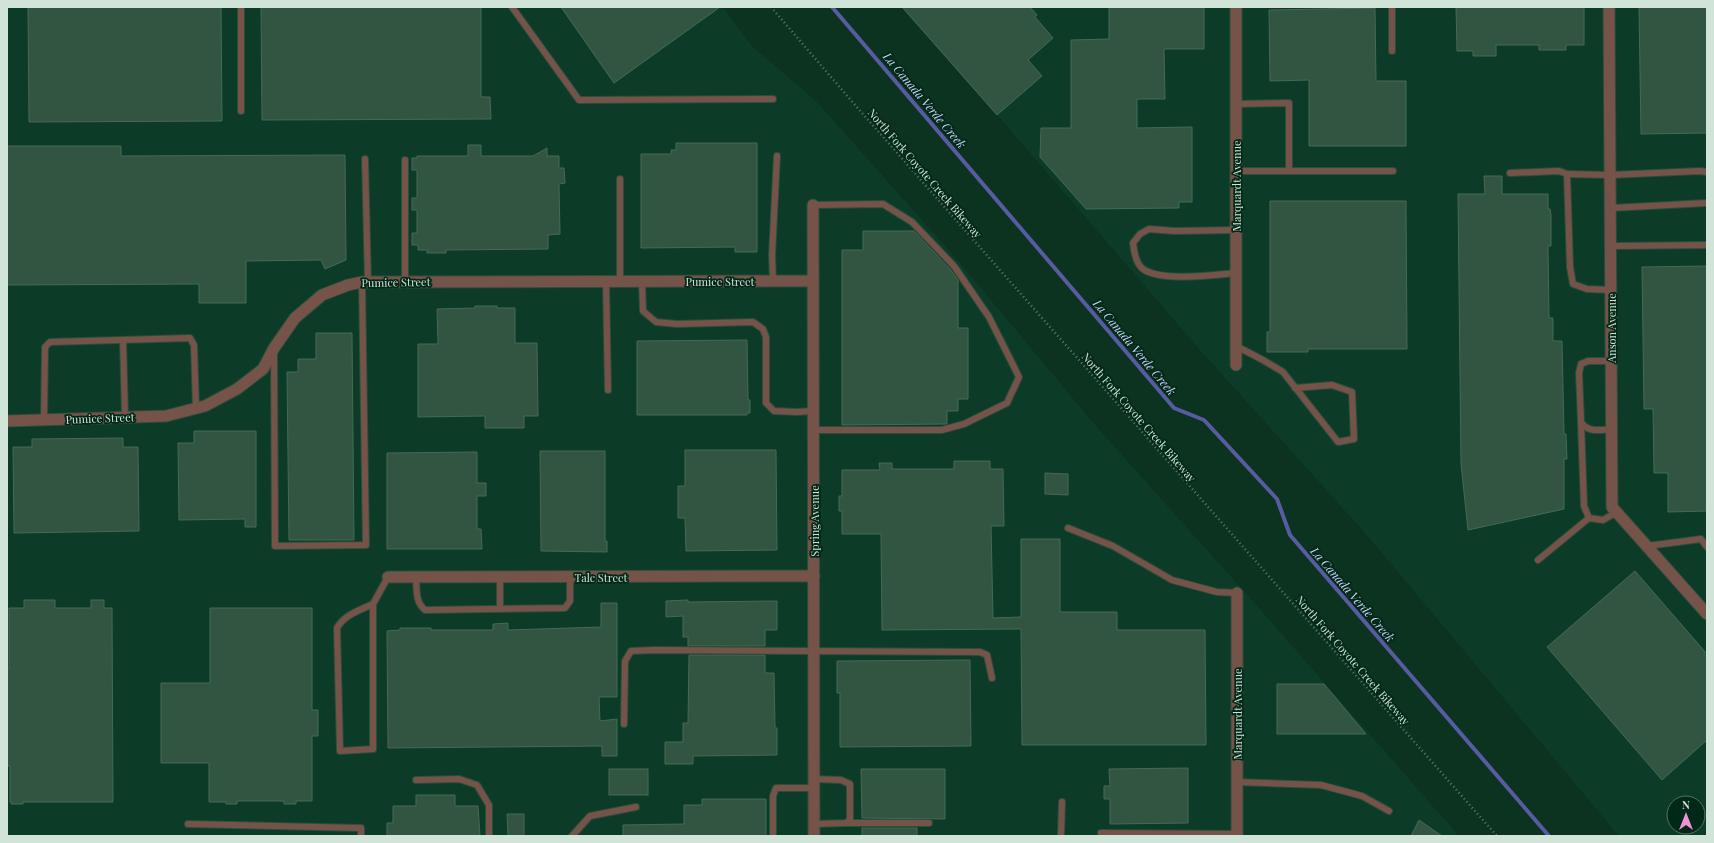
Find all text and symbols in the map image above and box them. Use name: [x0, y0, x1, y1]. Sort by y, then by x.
water label: La Canada Verde Creek: [879, 48, 970, 151]
street label: North Fork Coyote Creek Bikeway: [865, 105, 986, 241]
street label: Marquardt Avenue: [1229, 140, 1244, 232]
street label: Pumice Street: [361, 274, 431, 290]
street label: Pumice Street: [685, 274, 755, 289]
street label: Anson Avenue: [1604, 293, 1619, 364]
water label: La Canada Verde Creek: [1089, 295, 1180, 398]
street label: North Fork Coyote Creek Bikeway: [1079, 349, 1200, 485]
street label: Pumice Street: [65, 409, 135, 427]
street label: Spring Avenue: [807, 485, 822, 557]
water label: La Canada Verde Creek: [1307, 542, 1399, 645]
street label: Talc Street: [575, 570, 628, 585]
street label: North Fork Coyote Creek Bikeway: [1293, 592, 1414, 728]
street label: Marquardt Avenue: [1230, 668, 1245, 760]
north arrow: [1666, 795, 1706, 835]
text: N: [1682, 797, 1690, 812]

